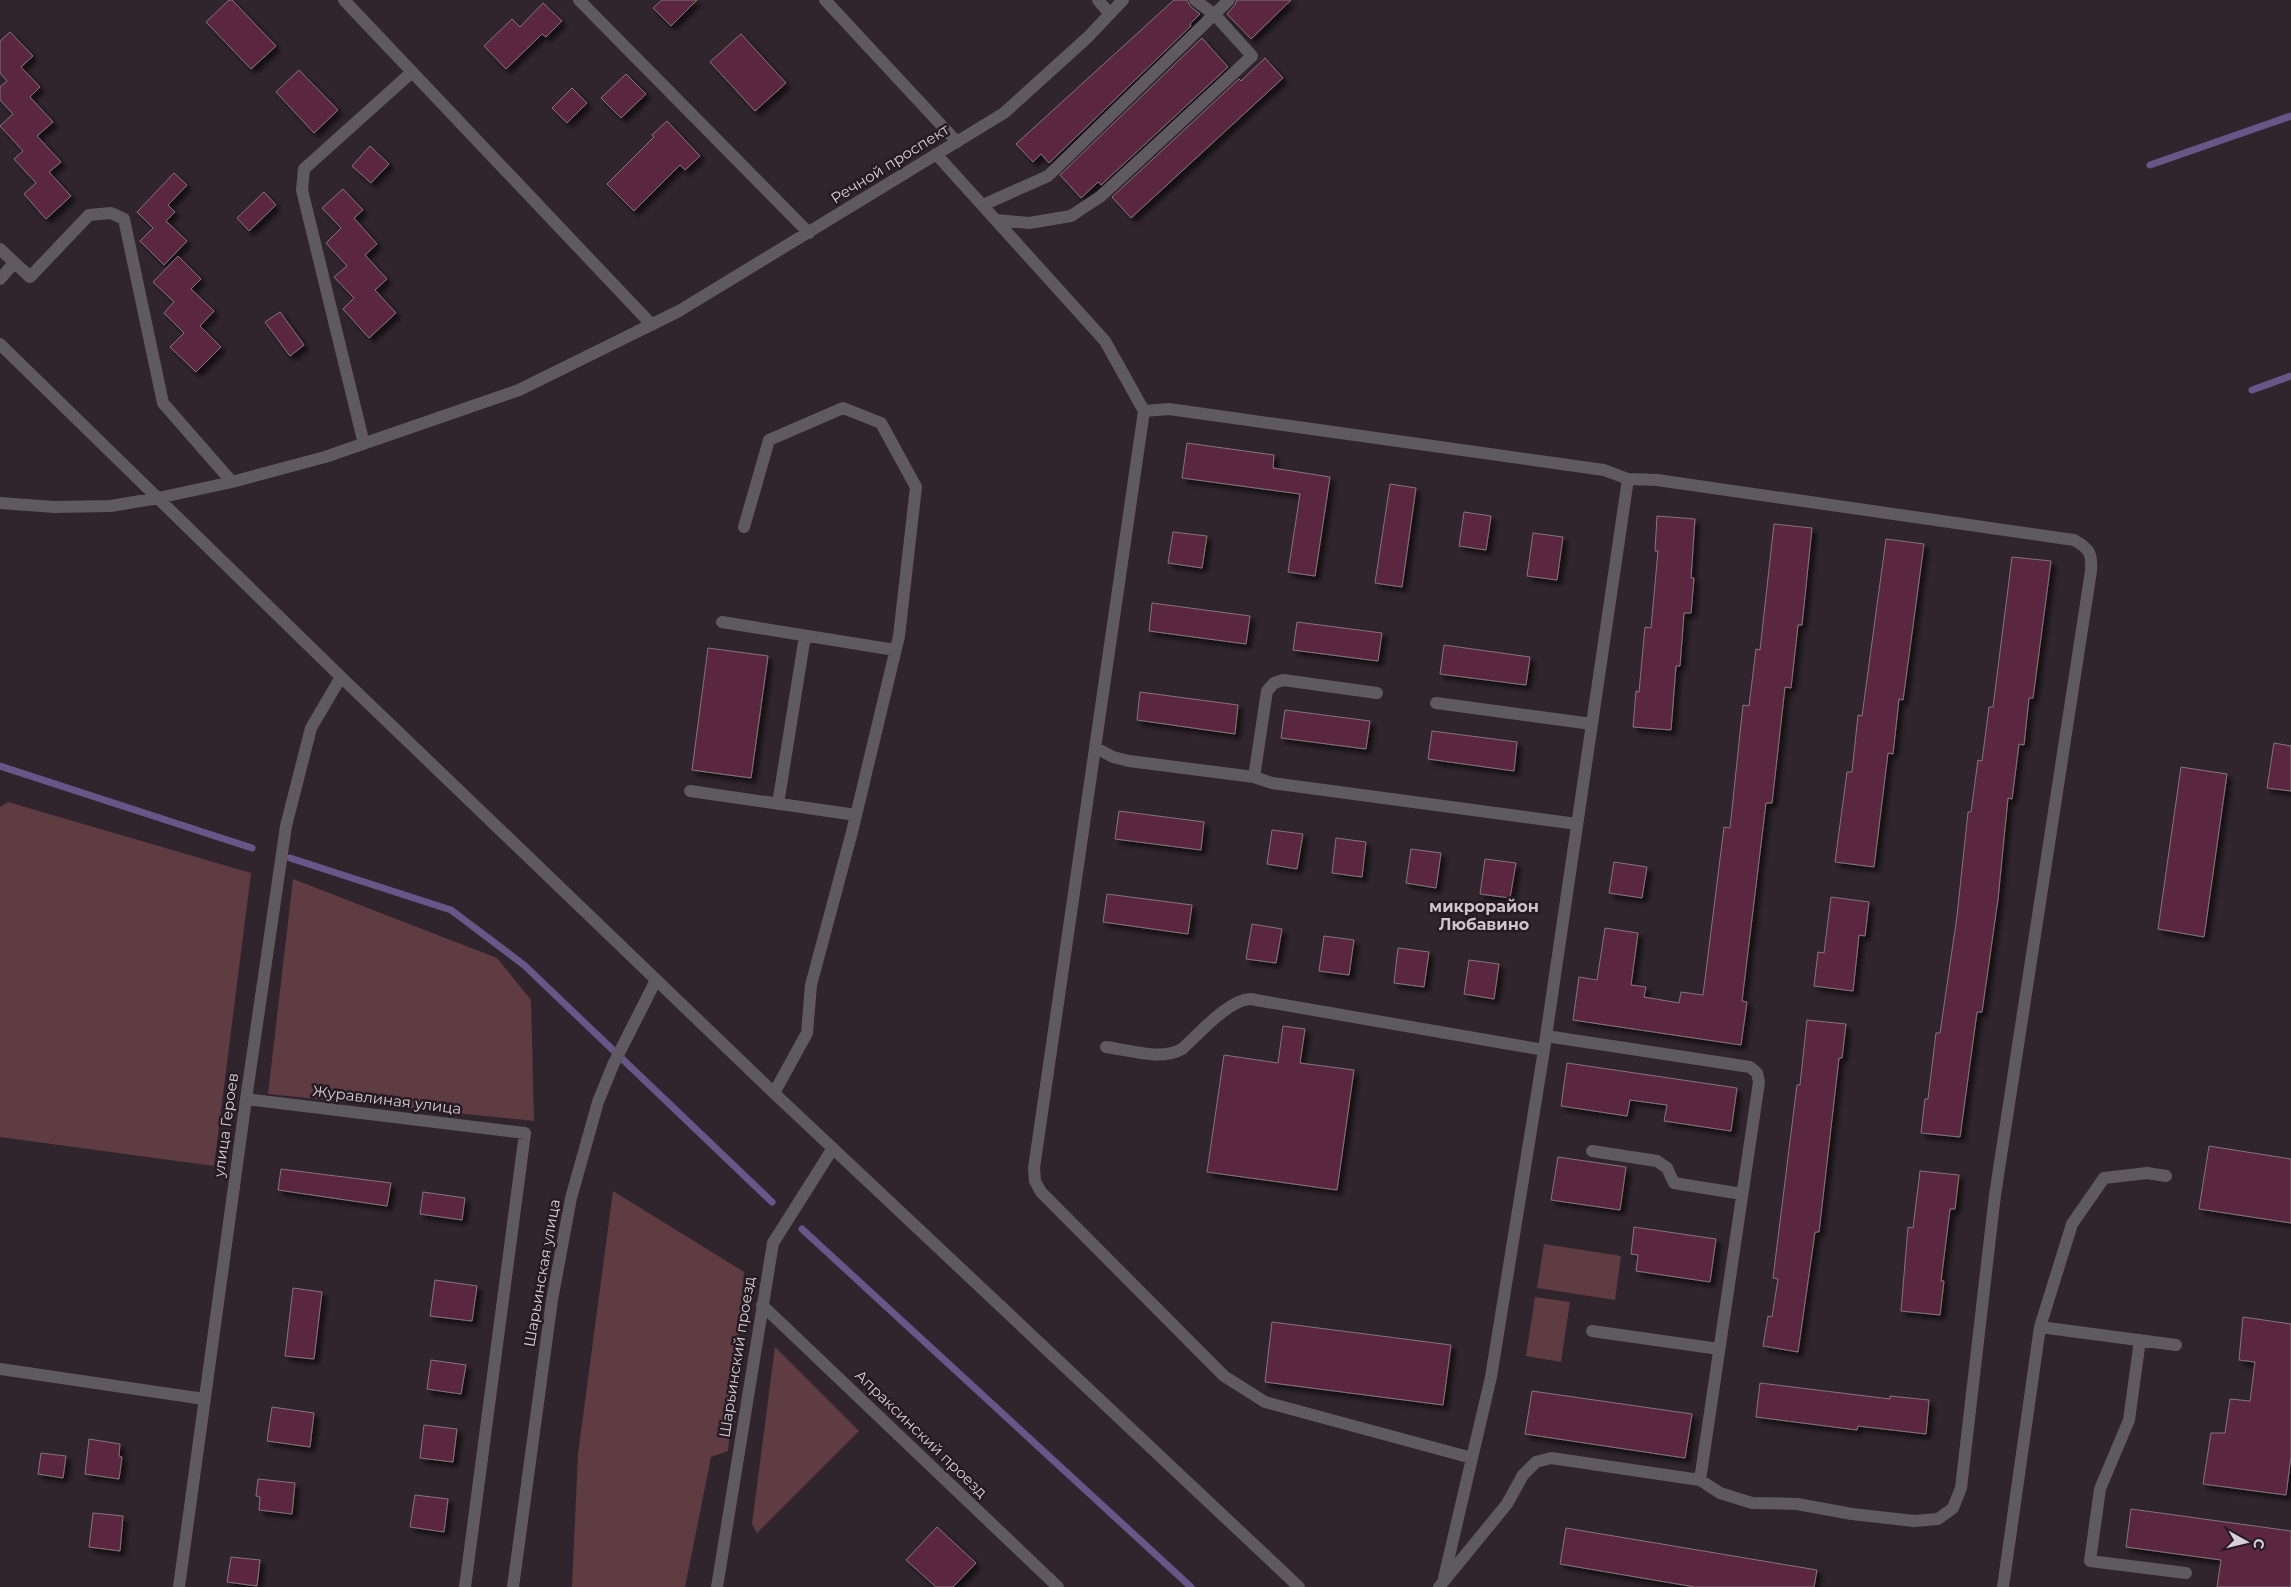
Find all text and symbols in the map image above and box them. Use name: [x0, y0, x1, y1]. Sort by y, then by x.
street label: Речной проспект: [827, 119, 953, 208]
district label: микрорайон Любавино: [1429, 897, 1539, 934]
street label: улица Героев: [209, 1072, 242, 1179]
street label: Журавлиная улица: [312, 1081, 463, 1118]
street label: Шарьинская улица: [519, 1197, 564, 1348]
street label: Шарьинский проезд: [714, 1275, 759, 1439]
street label: Апраксинский проезд: [851, 1366, 992, 1502]
north arrow: [2221, 1517, 2271, 1567]
text: С: [2249, 1538, 2268, 1550]

